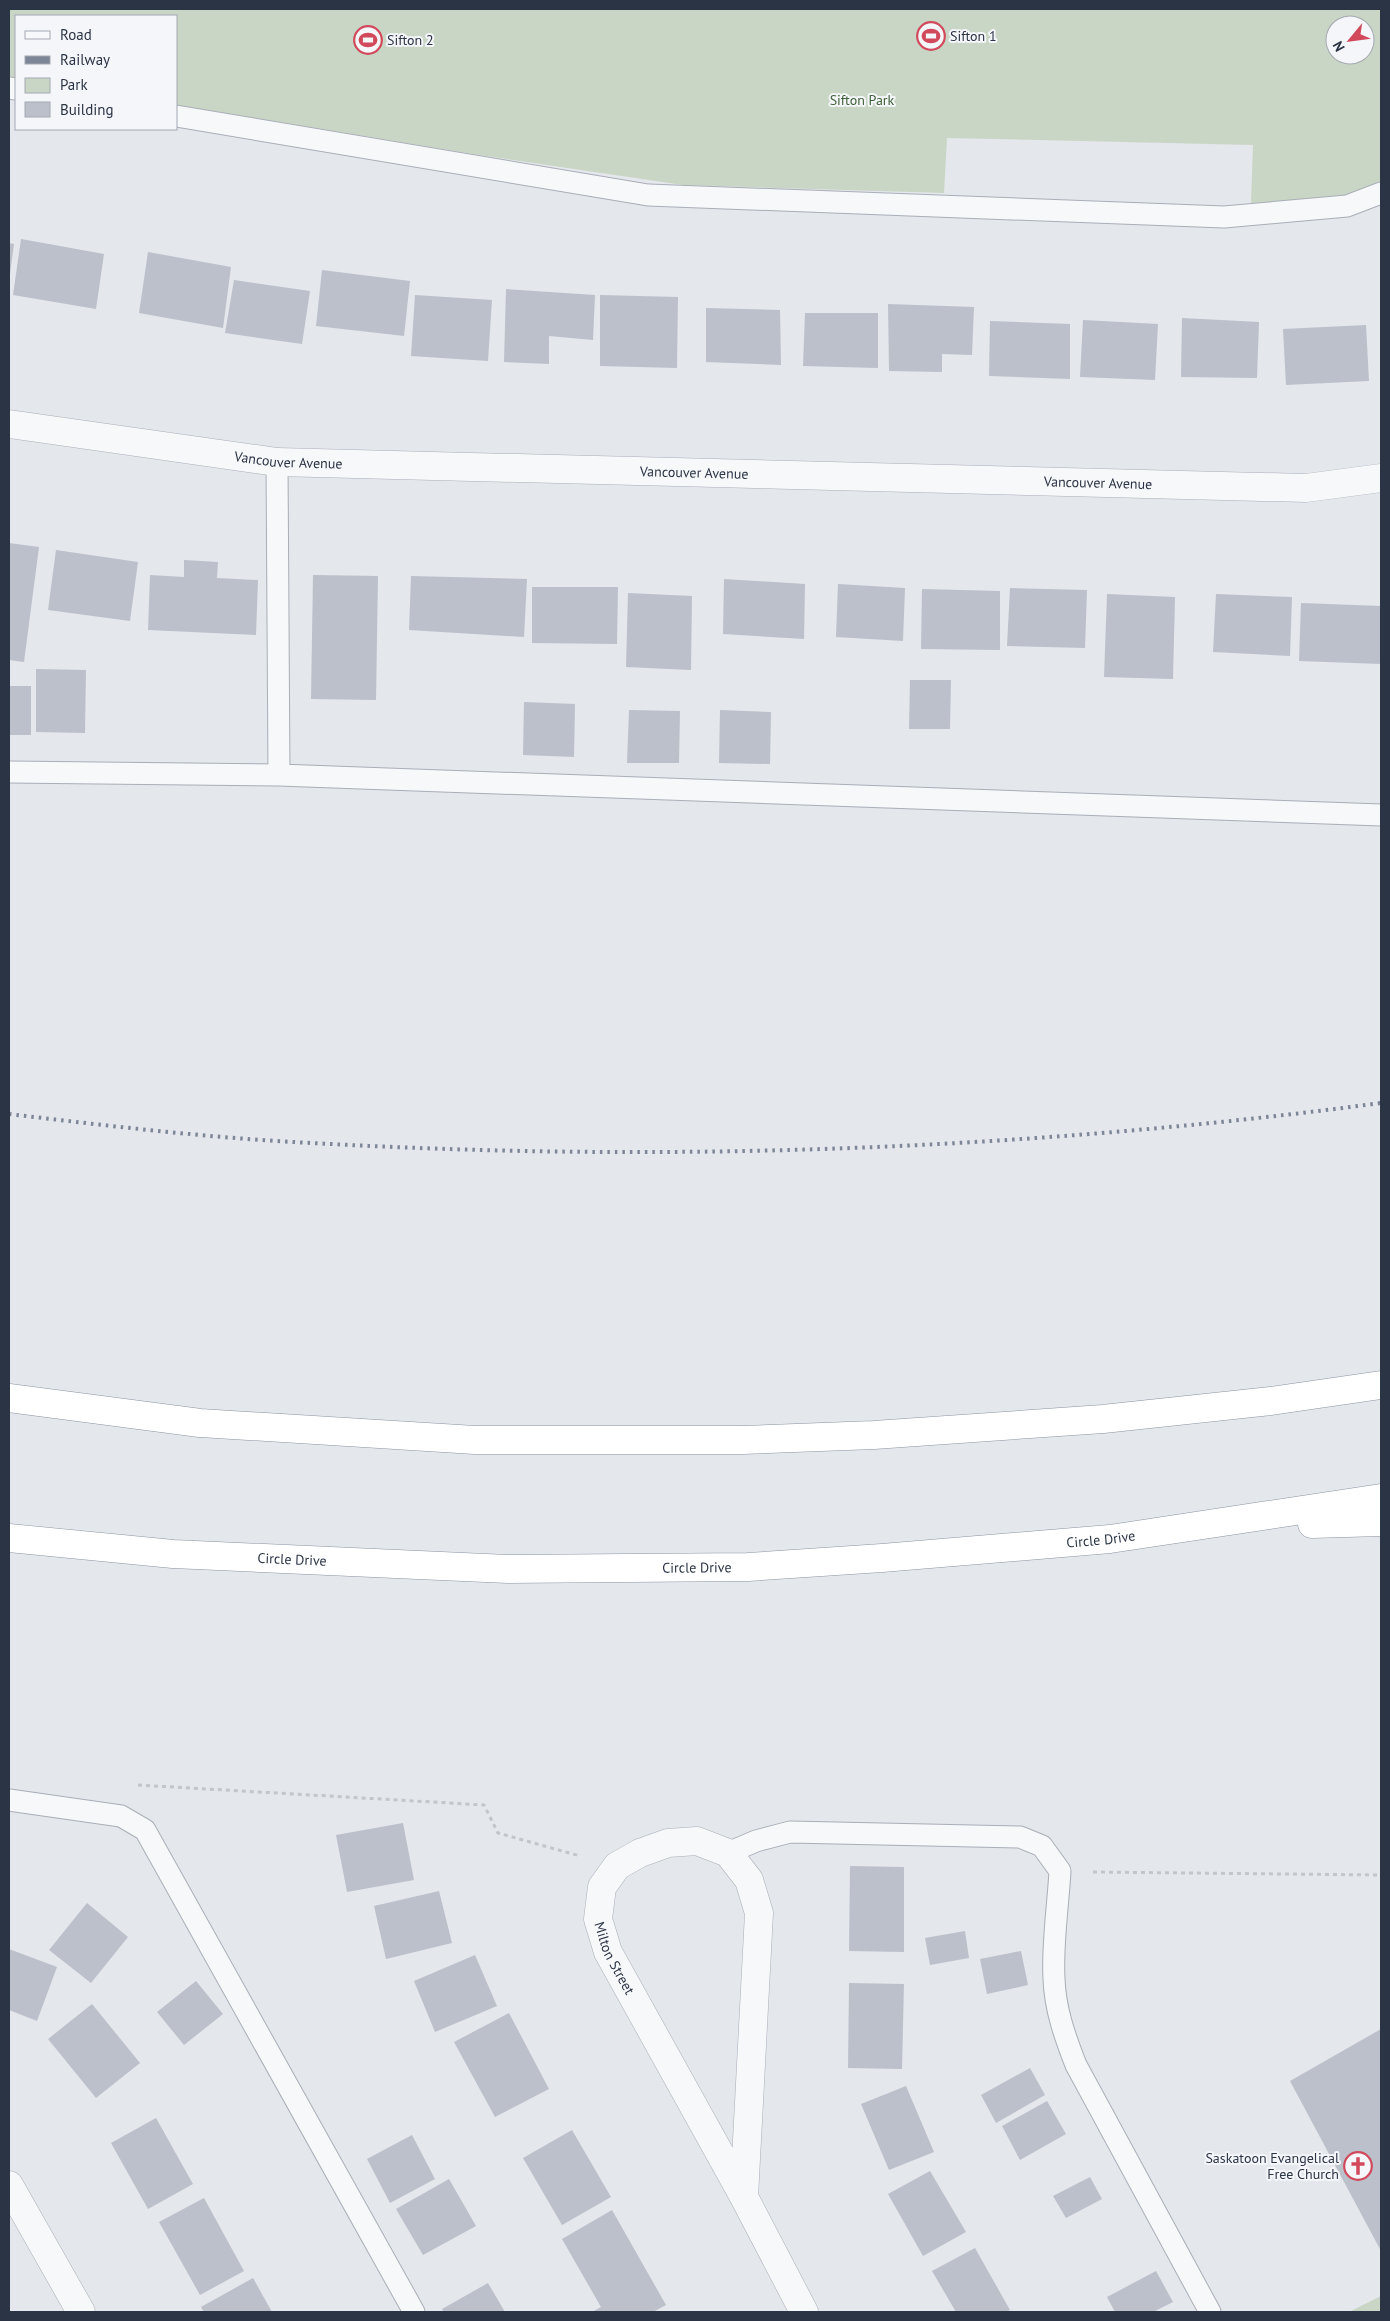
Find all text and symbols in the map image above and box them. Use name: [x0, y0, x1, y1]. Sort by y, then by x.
legend: [15, 15, 178, 130]
north arrow: [1325, 15, 1375, 65]
sports icon: Sifton 1: [916, 21, 946, 51]
text: Road: [60, 25, 92, 44]
sports icon: Sifton 2: [353, 25, 383, 55]
place label: Sifton 1: [950, 27, 997, 45]
place label: Sifton 2: [387, 31, 434, 49]
text: N: [1329, 38, 1349, 55]
text: Railway: [60, 50, 110, 69]
text: Park: [60, 75, 88, 94]
park label: Sifton Park: [830, 91, 895, 109]
text: Building: [60, 100, 114, 119]
street label: Vancouver Avenue: [232, 447, 343, 473]
street label: Vancouver Avenue: [639, 462, 749, 483]
street label: Vancouver Avenue: [1043, 472, 1153, 493]
street label: Circle Drive: [1066, 1526, 1136, 1552]
street label: Circle Drive: [257, 1549, 327, 1570]
street label: Circle Drive: [662, 1558, 732, 1577]
street label: Milton Street: [590, 1920, 639, 1998]
place label: Saskatoon Evangelical Free Church: [1205, 2149, 1339, 2183]
church icon: Saskatoon Evangelical Free Church: [1343, 2151, 1373, 2181]

